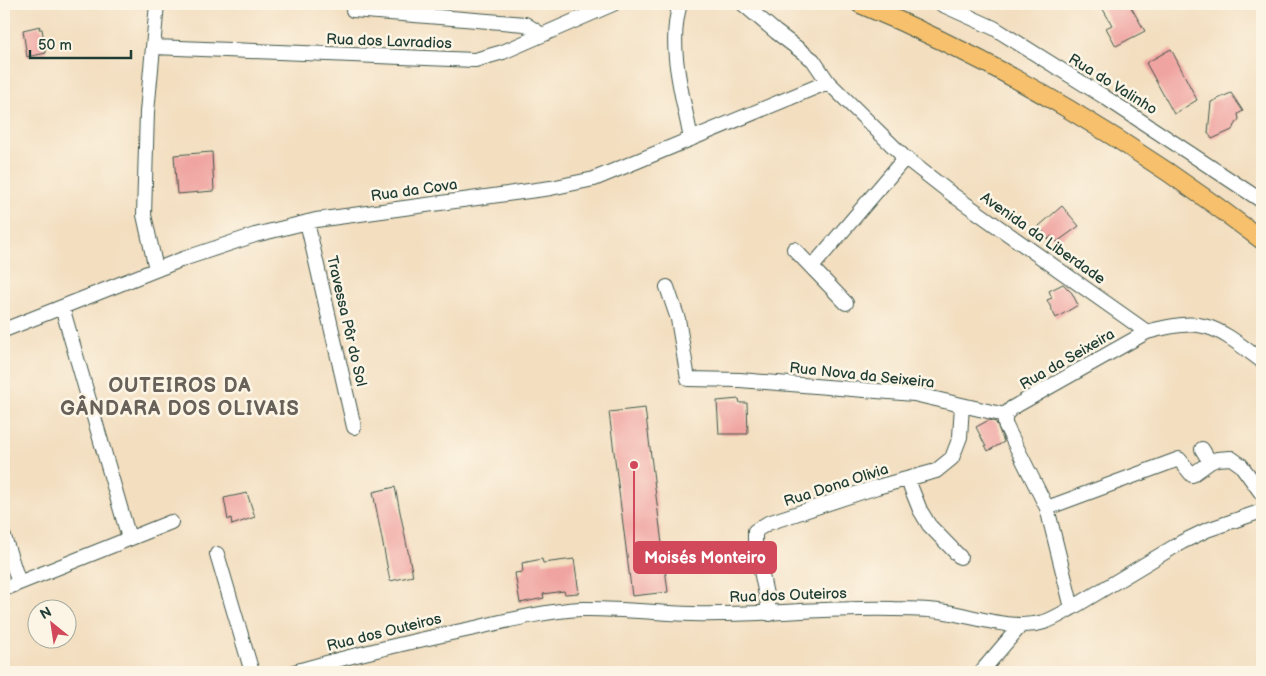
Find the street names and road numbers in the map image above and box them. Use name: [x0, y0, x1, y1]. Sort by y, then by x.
street label: Rua dos Lavradios: [326, 30, 453, 53]
street label: Rua do Valinho: [1065, 50, 1161, 119]
street label: Rua da Cova: [370, 175, 459, 206]
street label: Avenida da Liberdade: [977, 188, 1109, 289]
street label: Travessa Pôr do Sol: [322, 254, 371, 388]
street label: Rua da Seixeira: [1016, 325, 1118, 394]
street label: Rua Nova da Seixeira: [788, 358, 935, 393]
street label: Rua Dona Olivia: [781, 460, 891, 511]
street label: Rua dos Outeiros: [729, 584, 848, 607]
street label: Rua dos Outeiros: [325, 609, 444, 656]

